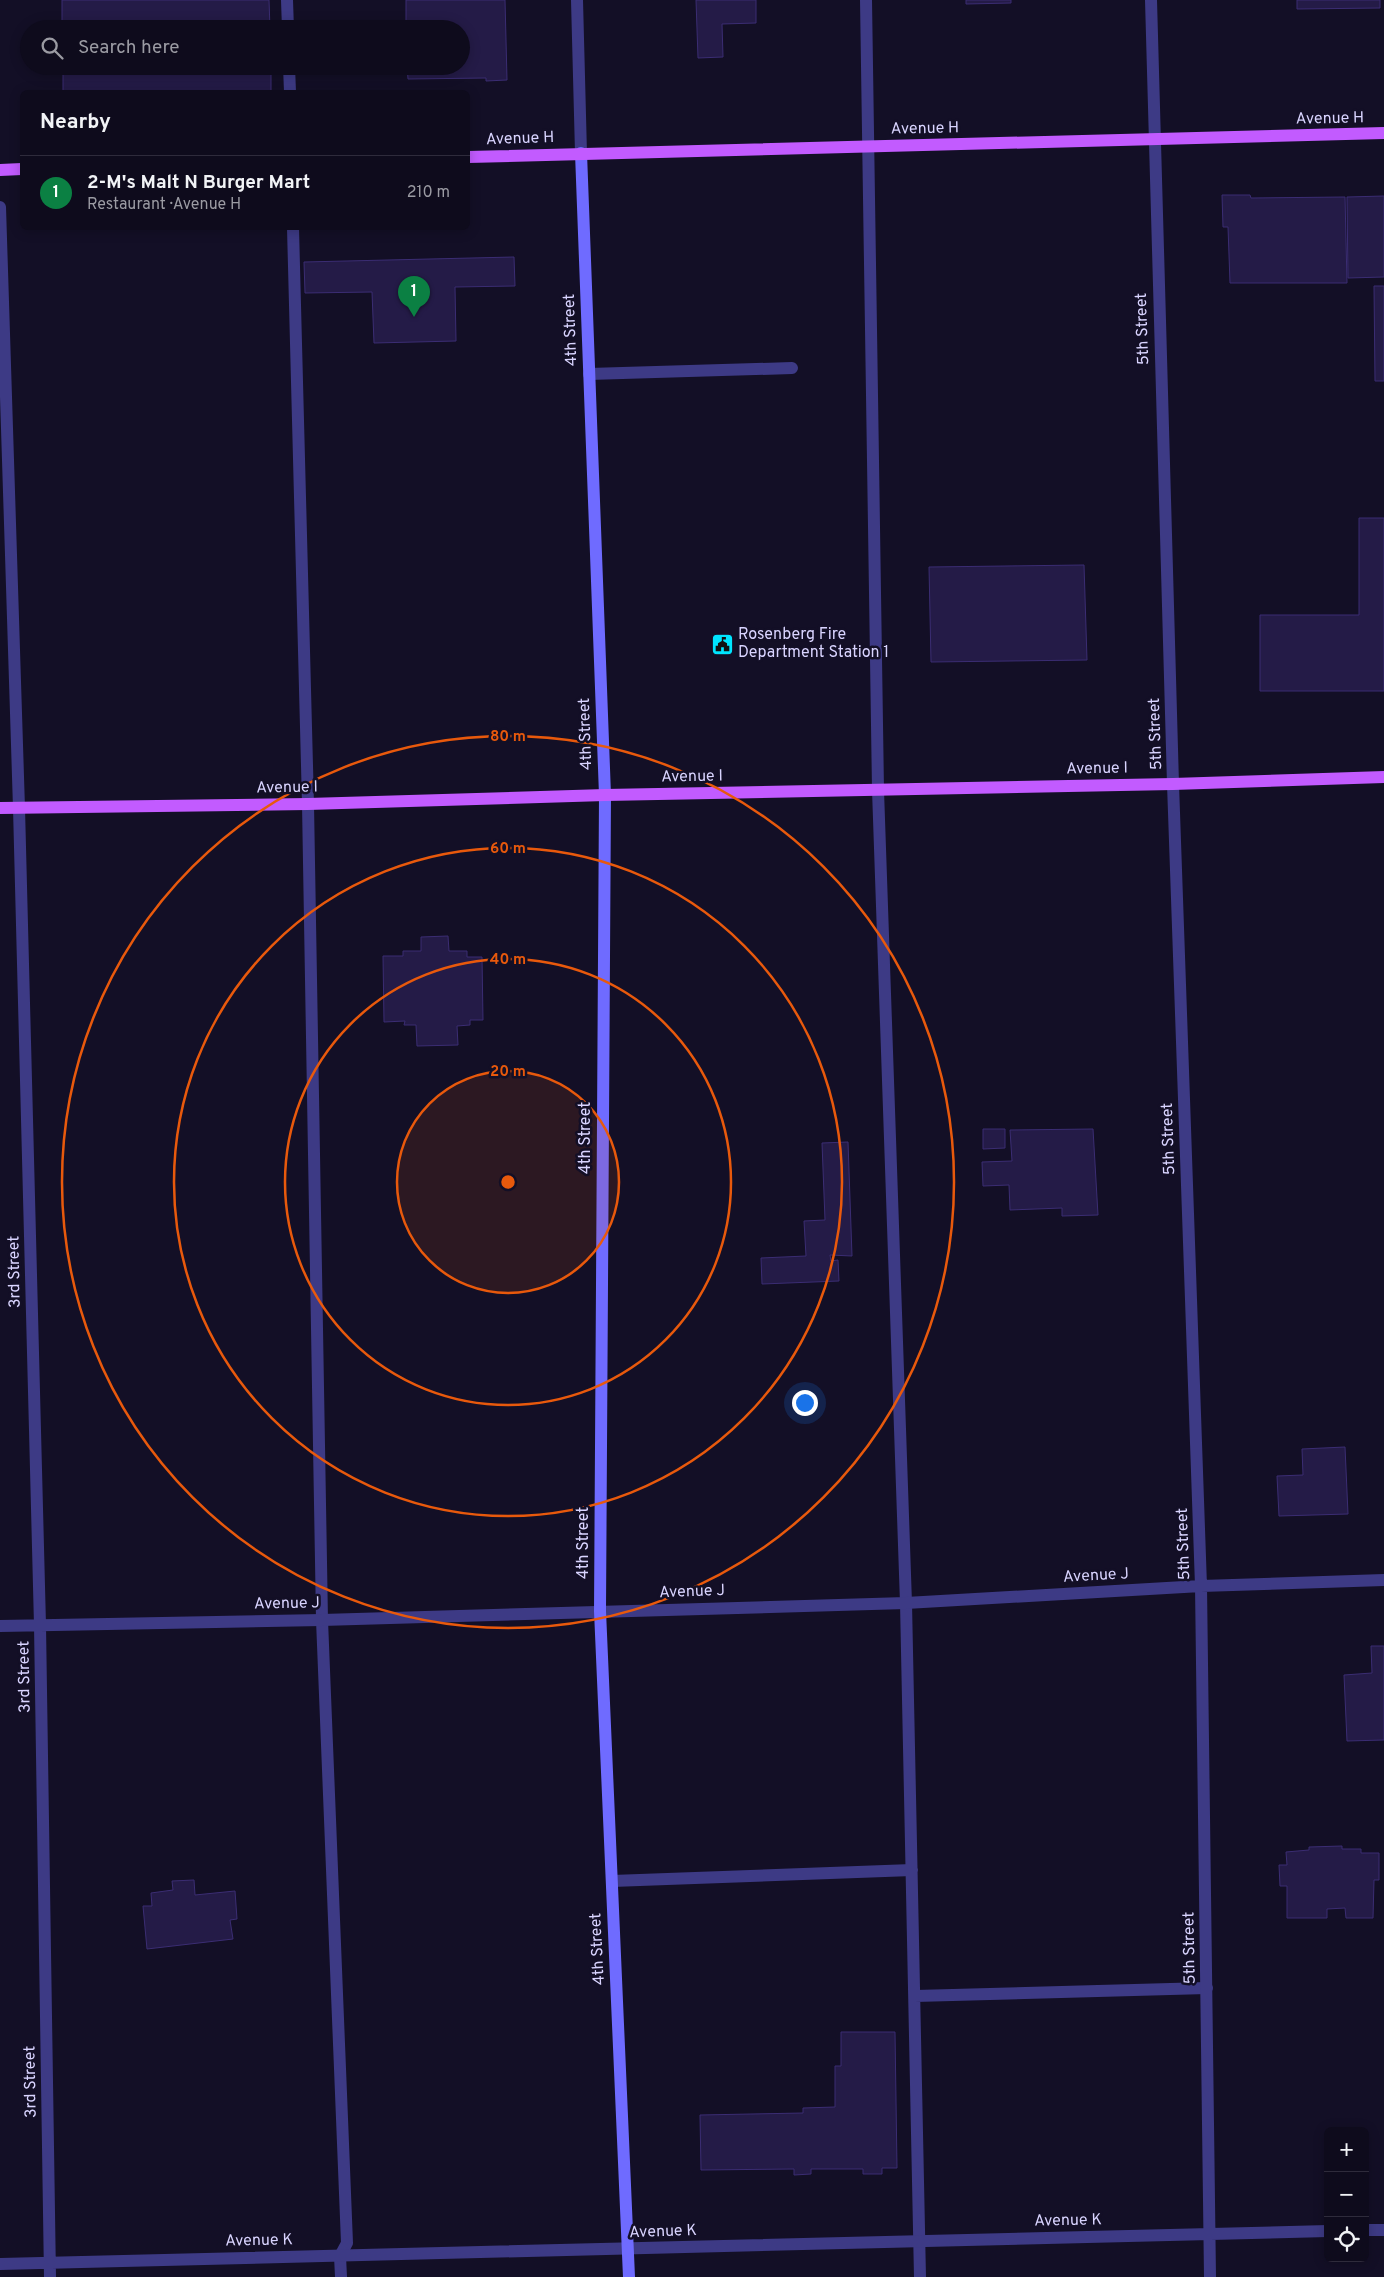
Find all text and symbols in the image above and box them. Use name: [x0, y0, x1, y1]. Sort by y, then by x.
search box: [20, 20, 470, 75]
icon: search: [38, 34, 66, 62]
text: Search here: [78, 36, 180, 60]
street label: Avenue H: [1296, 108, 1364, 130]
text: Nearby: [40, 109, 111, 136]
street label: Avenue H: [891, 118, 959, 140]
street label: Avenue H: [485, 128, 555, 150]
text: 2-M's Malt N Burger Mart: [87, 171, 310, 195]
text: 1: [53, 183, 59, 203]
text: 210 m: [407, 183, 450, 203]
text: Restaurant · Avenue H: [87, 195, 241, 215]
pin: 1: [398, 276, 430, 317]
street label: 5th Street: [1132, 292, 1154, 366]
street label: 4th Street: [560, 293, 582, 367]
place label: Rosenberg Fire Department Station 1: [738, 625, 889, 663]
public building icon: Rosenberg Fire Department Station 1: [710, 632, 734, 656]
street label: 4th Street: [575, 697, 597, 771]
street label: 5th Street: [1145, 697, 1167, 771]
text: 80 m: [490, 728, 526, 747]
street label: Avenue I: [1066, 758, 1128, 780]
street label: Avenue I: [661, 766, 723, 788]
street label: Avenue I: [256, 777, 318, 799]
text: 60 m: [490, 840, 526, 859]
text: 40 m: [490, 951, 526, 970]
text: 20 m: [490, 1063, 526, 1082]
street label: 4th Street: [576, 1102, 596, 1174]
street label: 5th Street: [1158, 1102, 1180, 1176]
centre of rings: [499, 1173, 517, 1191]
street label: 3rd Street: [4, 1236, 26, 1308]
your location: [792, 1390, 818, 1416]
street label: 4th Street: [574, 1507, 594, 1579]
street label: 5th Street: [1173, 1507, 1195, 1581]
street label: Avenue J: [1063, 1564, 1129, 1588]
street label: Avenue J: [659, 1581, 725, 1603]
street label: Avenue J: [254, 1593, 320, 1615]
street label: 3rd Street: [14, 1641, 36, 1713]
street label: 4th Street: [586, 1912, 610, 1986]
street label: 5th Street: [1179, 1912, 1201, 1984]
street label: 3rd Street: [20, 2046, 42, 2118]
map controls: [1324, 2127, 1369, 2262]
button: +: [1324, 2127, 1369, 2172]
button: −: [1324, 2172, 1369, 2217]
street label: Avenue K: [1034, 2210, 1102, 2232]
button: locate: [1324, 2217, 1369, 2262]
street label: Avenue K: [629, 2221, 697, 2243]
street label: Avenue K: [225, 2230, 293, 2252]

